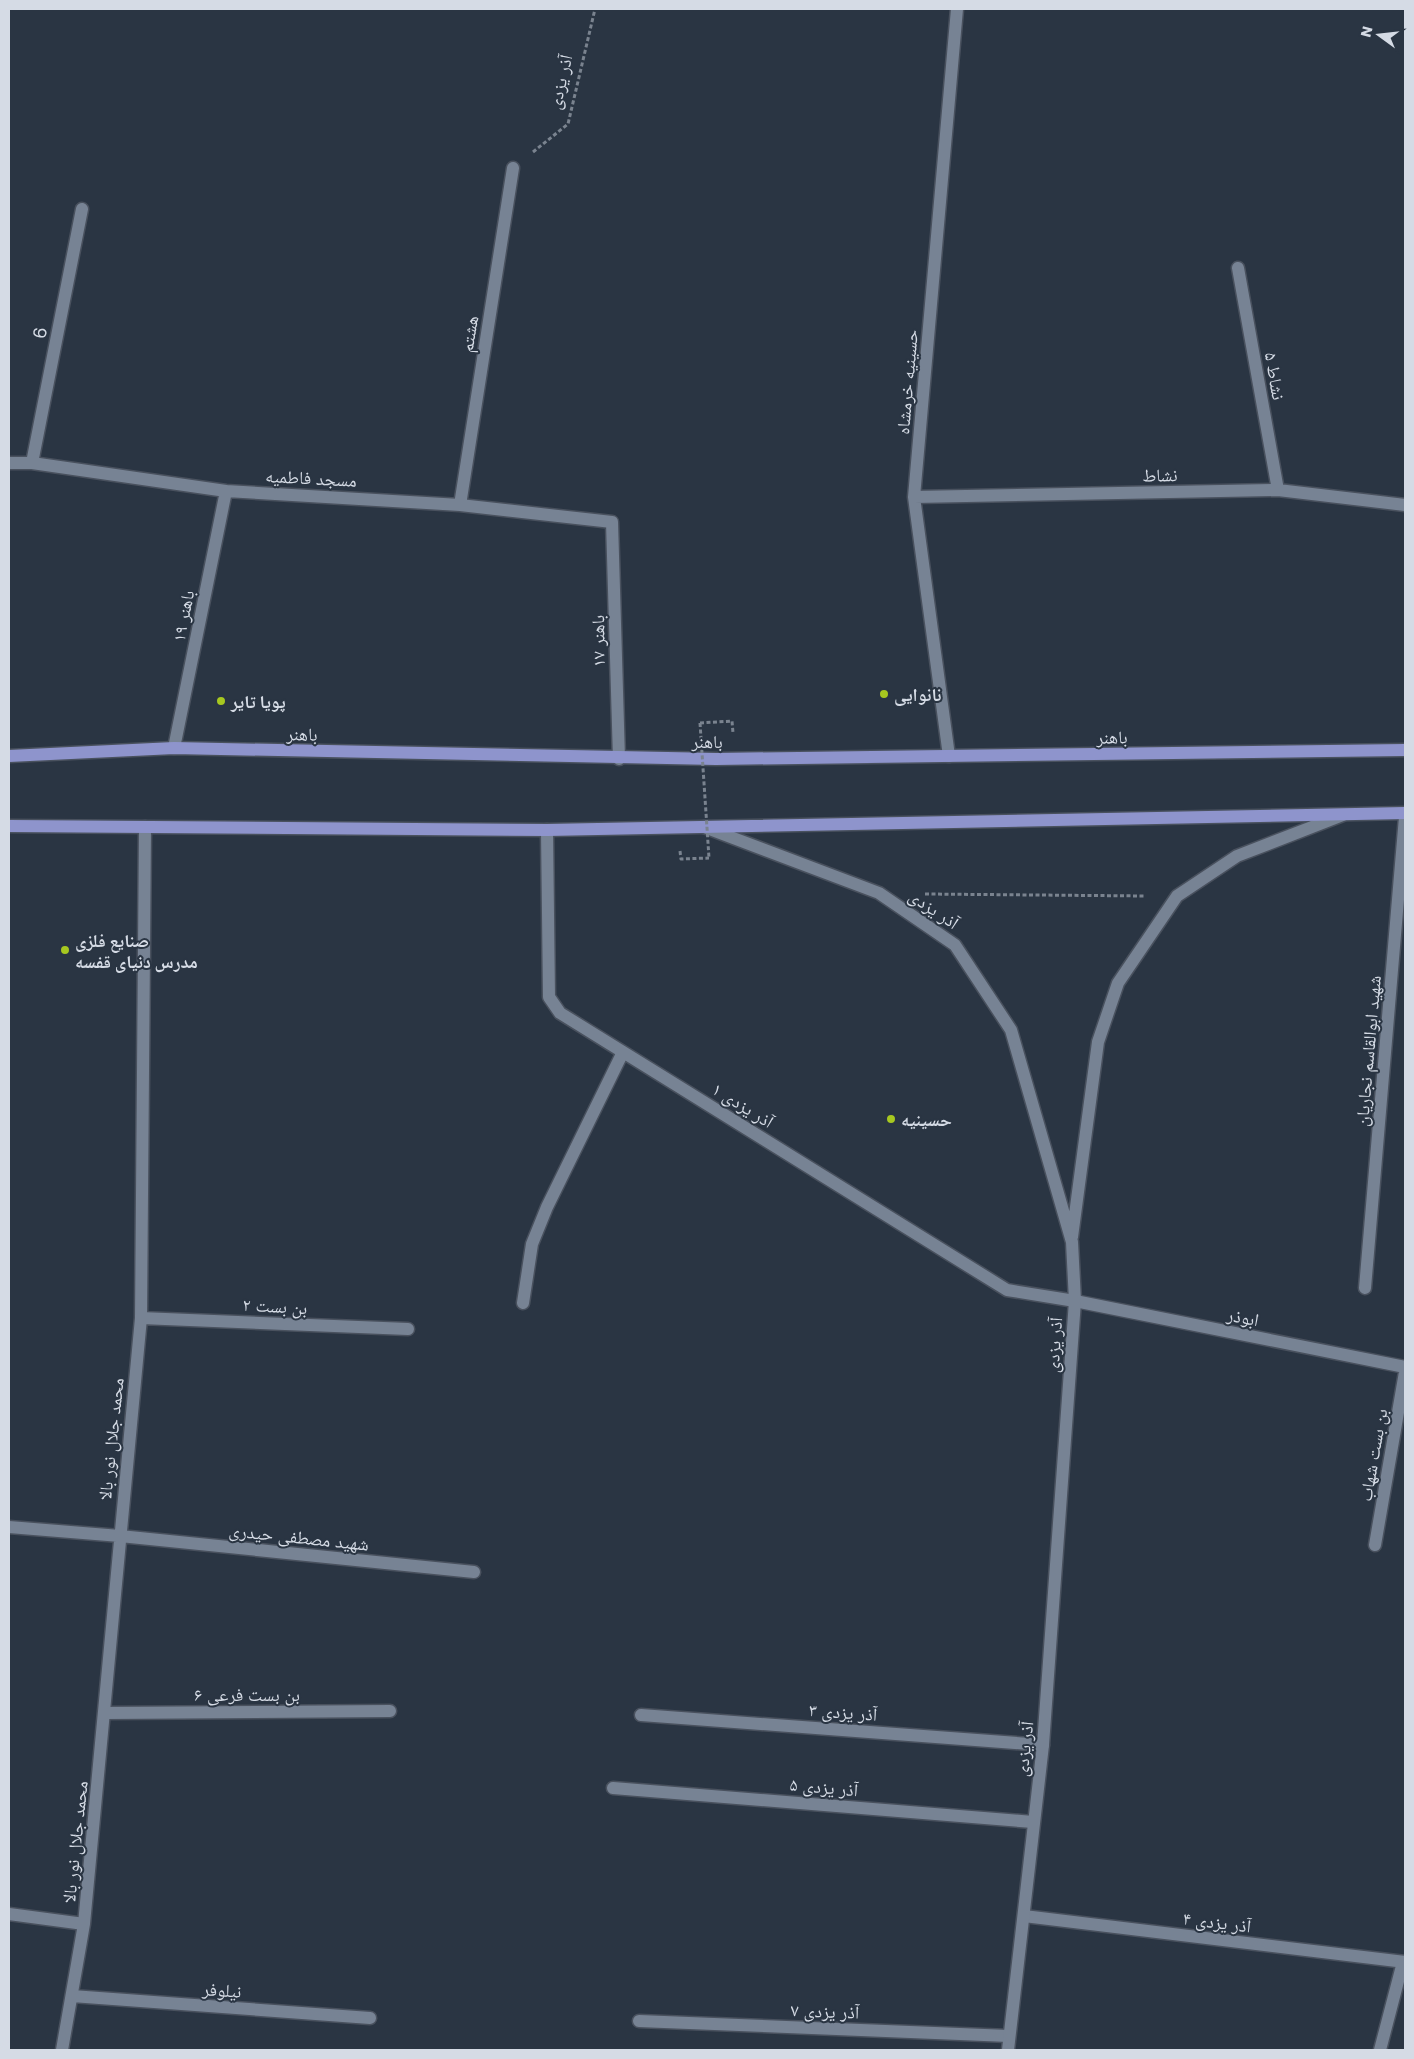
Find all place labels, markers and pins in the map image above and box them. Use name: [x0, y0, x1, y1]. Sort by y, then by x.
place label: نانوایی: [894, 682, 942, 707]
marker: نانوایی: [878, 688, 890, 700]
place label: پویا تایر: [230, 689, 286, 714]
marker: پویا تایر: [215, 695, 227, 707]
place label: صنایع فلزی مدرس دنیای قفسه: [75, 928, 198, 974]
marker: صنایع فلزی مدرس دنیای قفسه: [59, 944, 71, 956]
place label: حسینیه: [901, 1107, 952, 1132]
marker: حسینیه: [885, 1113, 897, 1125]

